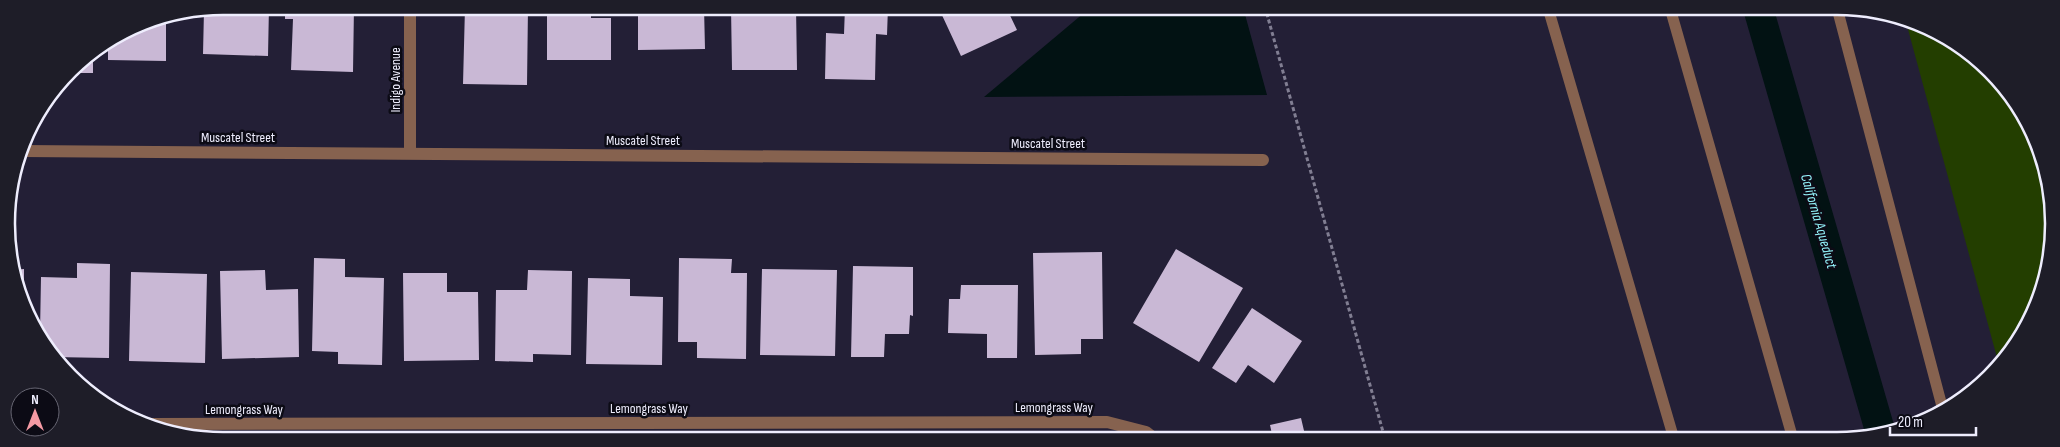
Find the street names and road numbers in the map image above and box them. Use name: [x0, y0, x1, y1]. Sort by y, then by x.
street label: Indigo Avenue: [387, 47, 404, 113]
street label: Muscatel Street: [201, 129, 275, 146]
street label: Muscatel Street: [606, 132, 680, 149]
street label: Muscatel Street: [1011, 135, 1085, 152]
street label: Lemongrass Way: [1015, 399, 1093, 416]
street label: Lemongrass Way: [610, 400, 688, 417]
street label: Lemongrass Way: [205, 401, 283, 418]

